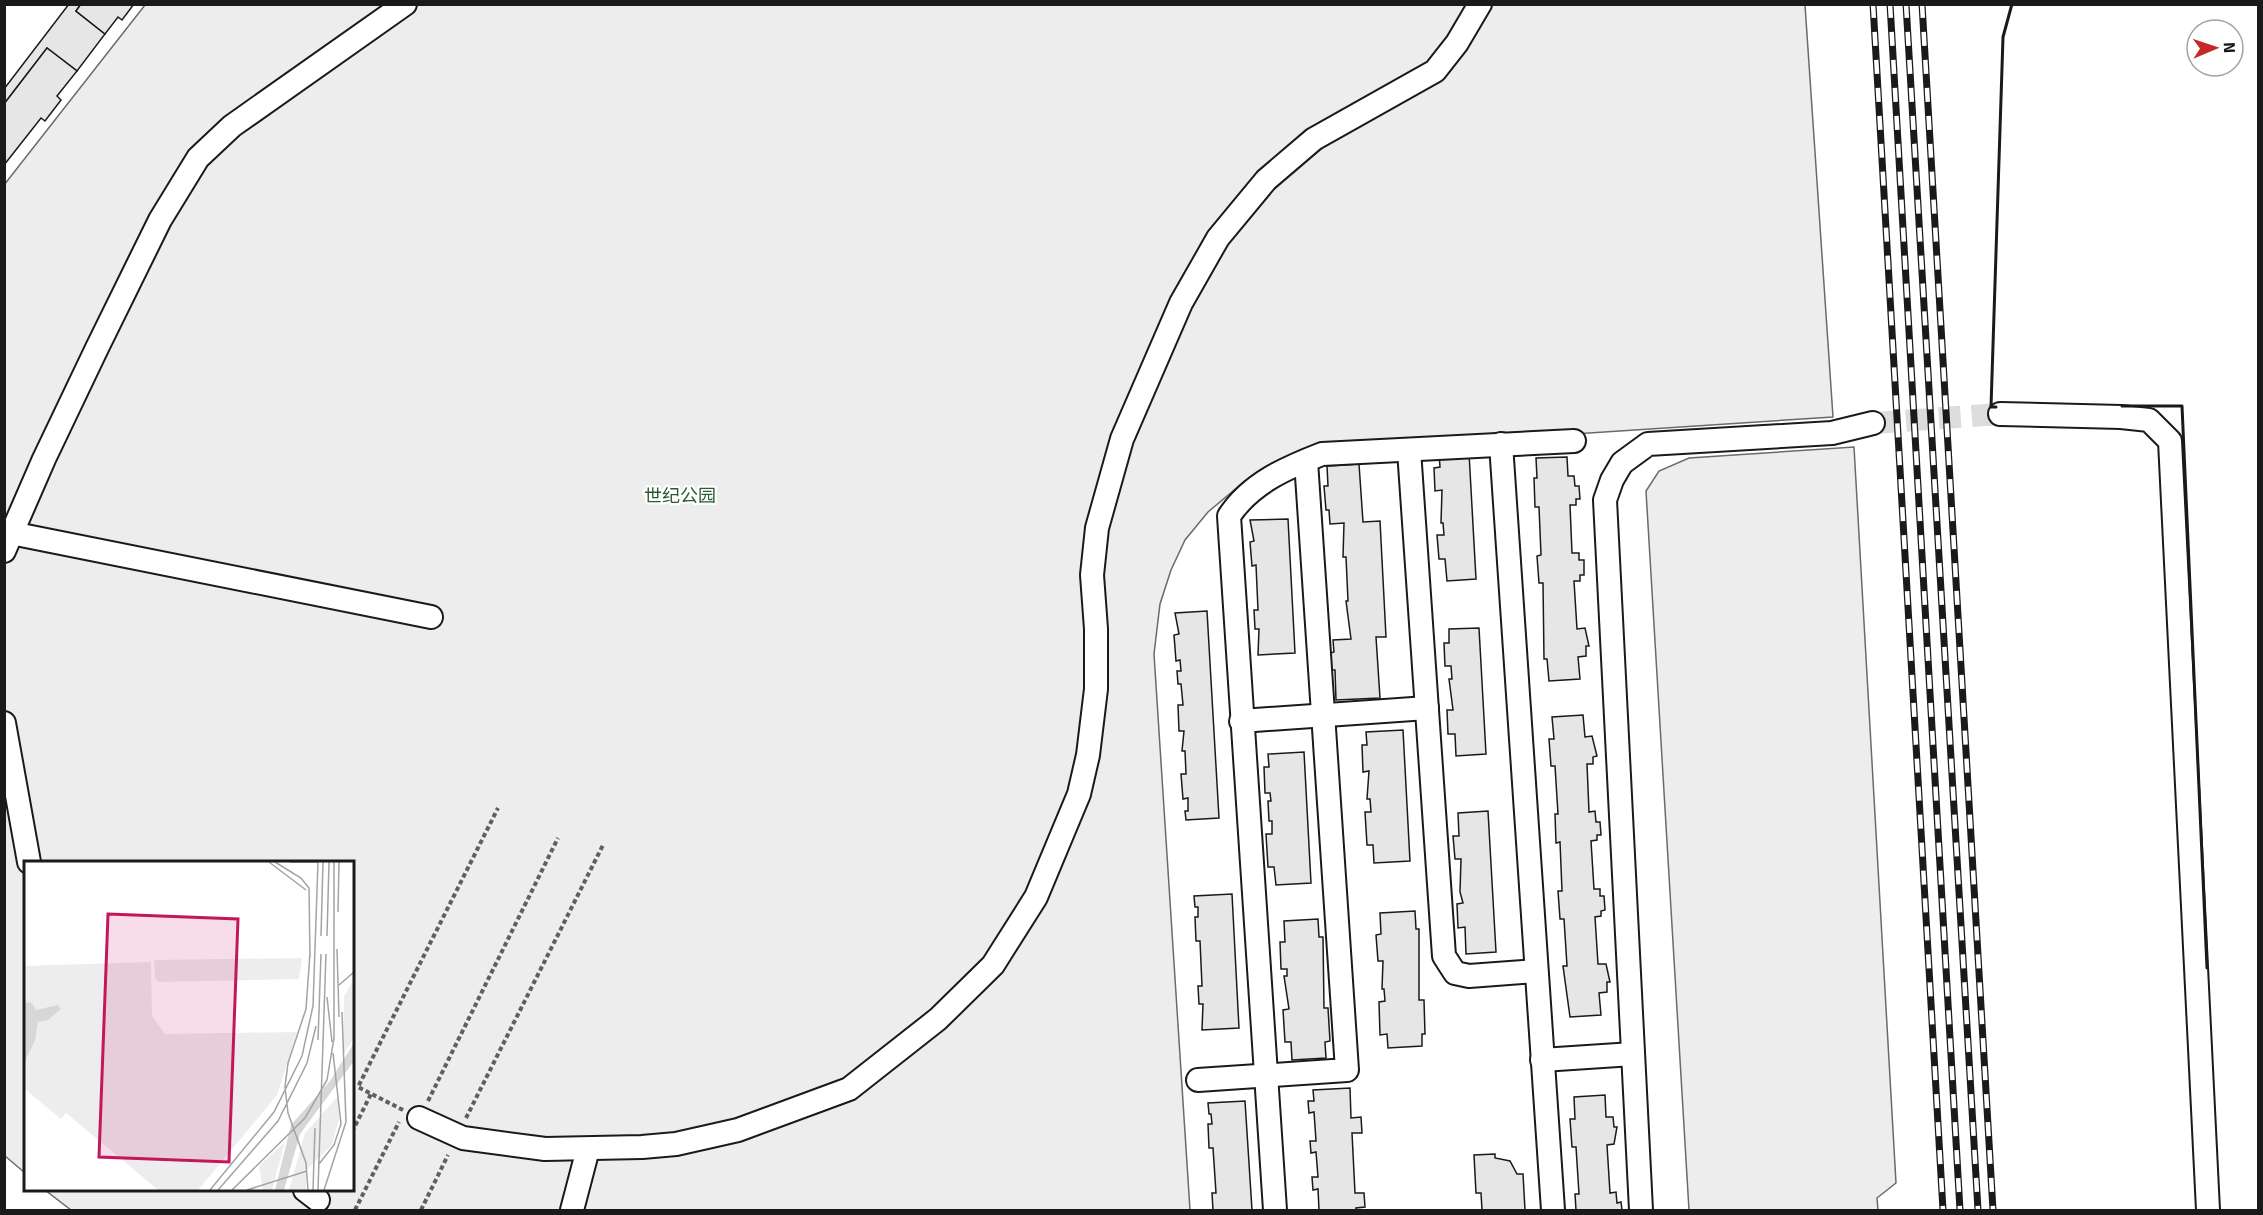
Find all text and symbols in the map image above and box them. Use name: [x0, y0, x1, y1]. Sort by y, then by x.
north arrow: [2185, 18, 2245, 78]
text: N: [2219, 42, 2239, 53]
park label: 世纪公园: [644, 485, 716, 507]
inset map: [24, 861, 354, 1191]

